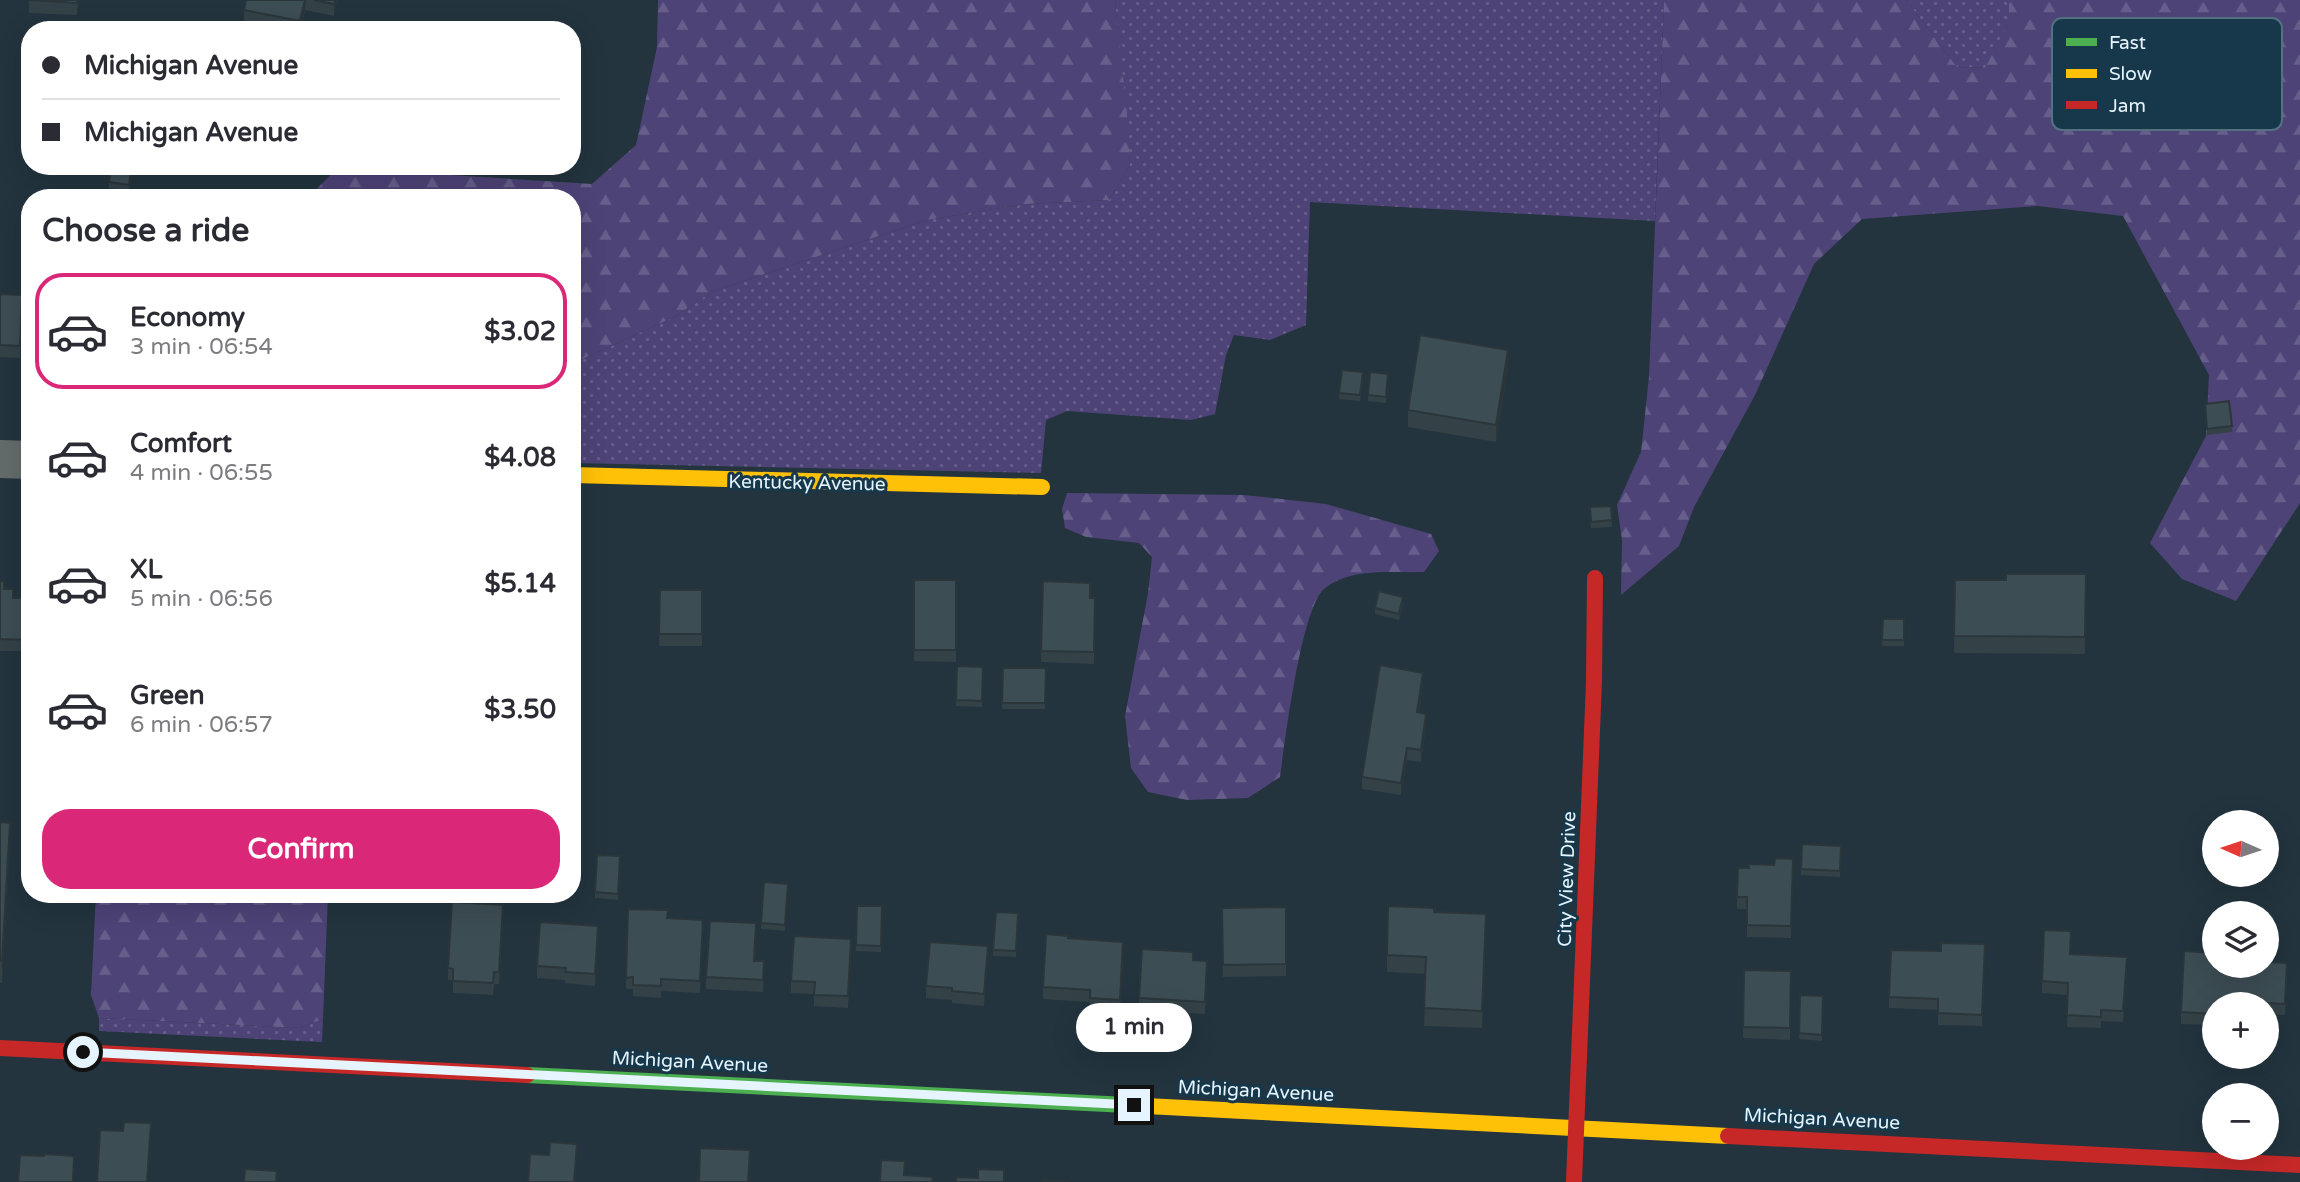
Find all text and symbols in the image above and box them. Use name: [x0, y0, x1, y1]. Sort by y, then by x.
legend: [2052, 18, 2282, 130]
text: Fast: [2109, 32, 2146, 54]
text: Michigan Avenue: [84, 50, 298, 81]
text: Slow: [2109, 63, 2152, 85]
text: Jam: [2109, 95, 2146, 117]
text: Michigan Avenue: [84, 117, 298, 148]
text: Choose a ride: [42, 212, 249, 250]
icon: car: [46, 300, 109, 363]
text: Economy: [130, 302, 245, 333]
text: $3.02: [484, 316, 556, 347]
text: 3 min · 06:54: [130, 333, 273, 361]
icon: car: [46, 426, 109, 489]
text: Comfort: [130, 428, 232, 459]
text: $4.08: [484, 442, 556, 473]
text: 4 min · 06:55: [130, 459, 273, 487]
street label: Kentucky Avenue: [728, 471, 886, 495]
icon: car: [46, 552, 109, 615]
text: XL: [130, 554, 162, 585]
text: $5.14: [484, 568, 556, 599]
text: 5 min · 06:56: [130, 585, 273, 613]
icon: car: [46, 678, 109, 741]
text: Green: [130, 680, 205, 711]
text: $3.50: [484, 694, 556, 725]
text: 6 min · 06:57: [130, 711, 273, 739]
button: Confirm: [42, 809, 560, 889]
north arrow: [2202, 810, 2278, 887]
map controls: [2202, 810, 2279, 1160]
street label: City View Drive: [1554, 811, 1580, 947]
button: layers: [2202, 901, 2279, 978]
button: +: [2202, 992, 2279, 1069]
callout: 1 min: [1076, 1004, 1192, 1052]
text: 1 min: [1103, 1013, 1165, 1041]
route start: [67, 1036, 99, 1068]
street label: Michigan Avenue: [611, 1047, 769, 1077]
street label: Michigan Avenue: [1177, 1076, 1335, 1106]
button: −: [2202, 1083, 2279, 1160]
route end: [1118, 1089, 1150, 1121]
street label: Michigan Avenue: [1743, 1104, 1901, 1134]

